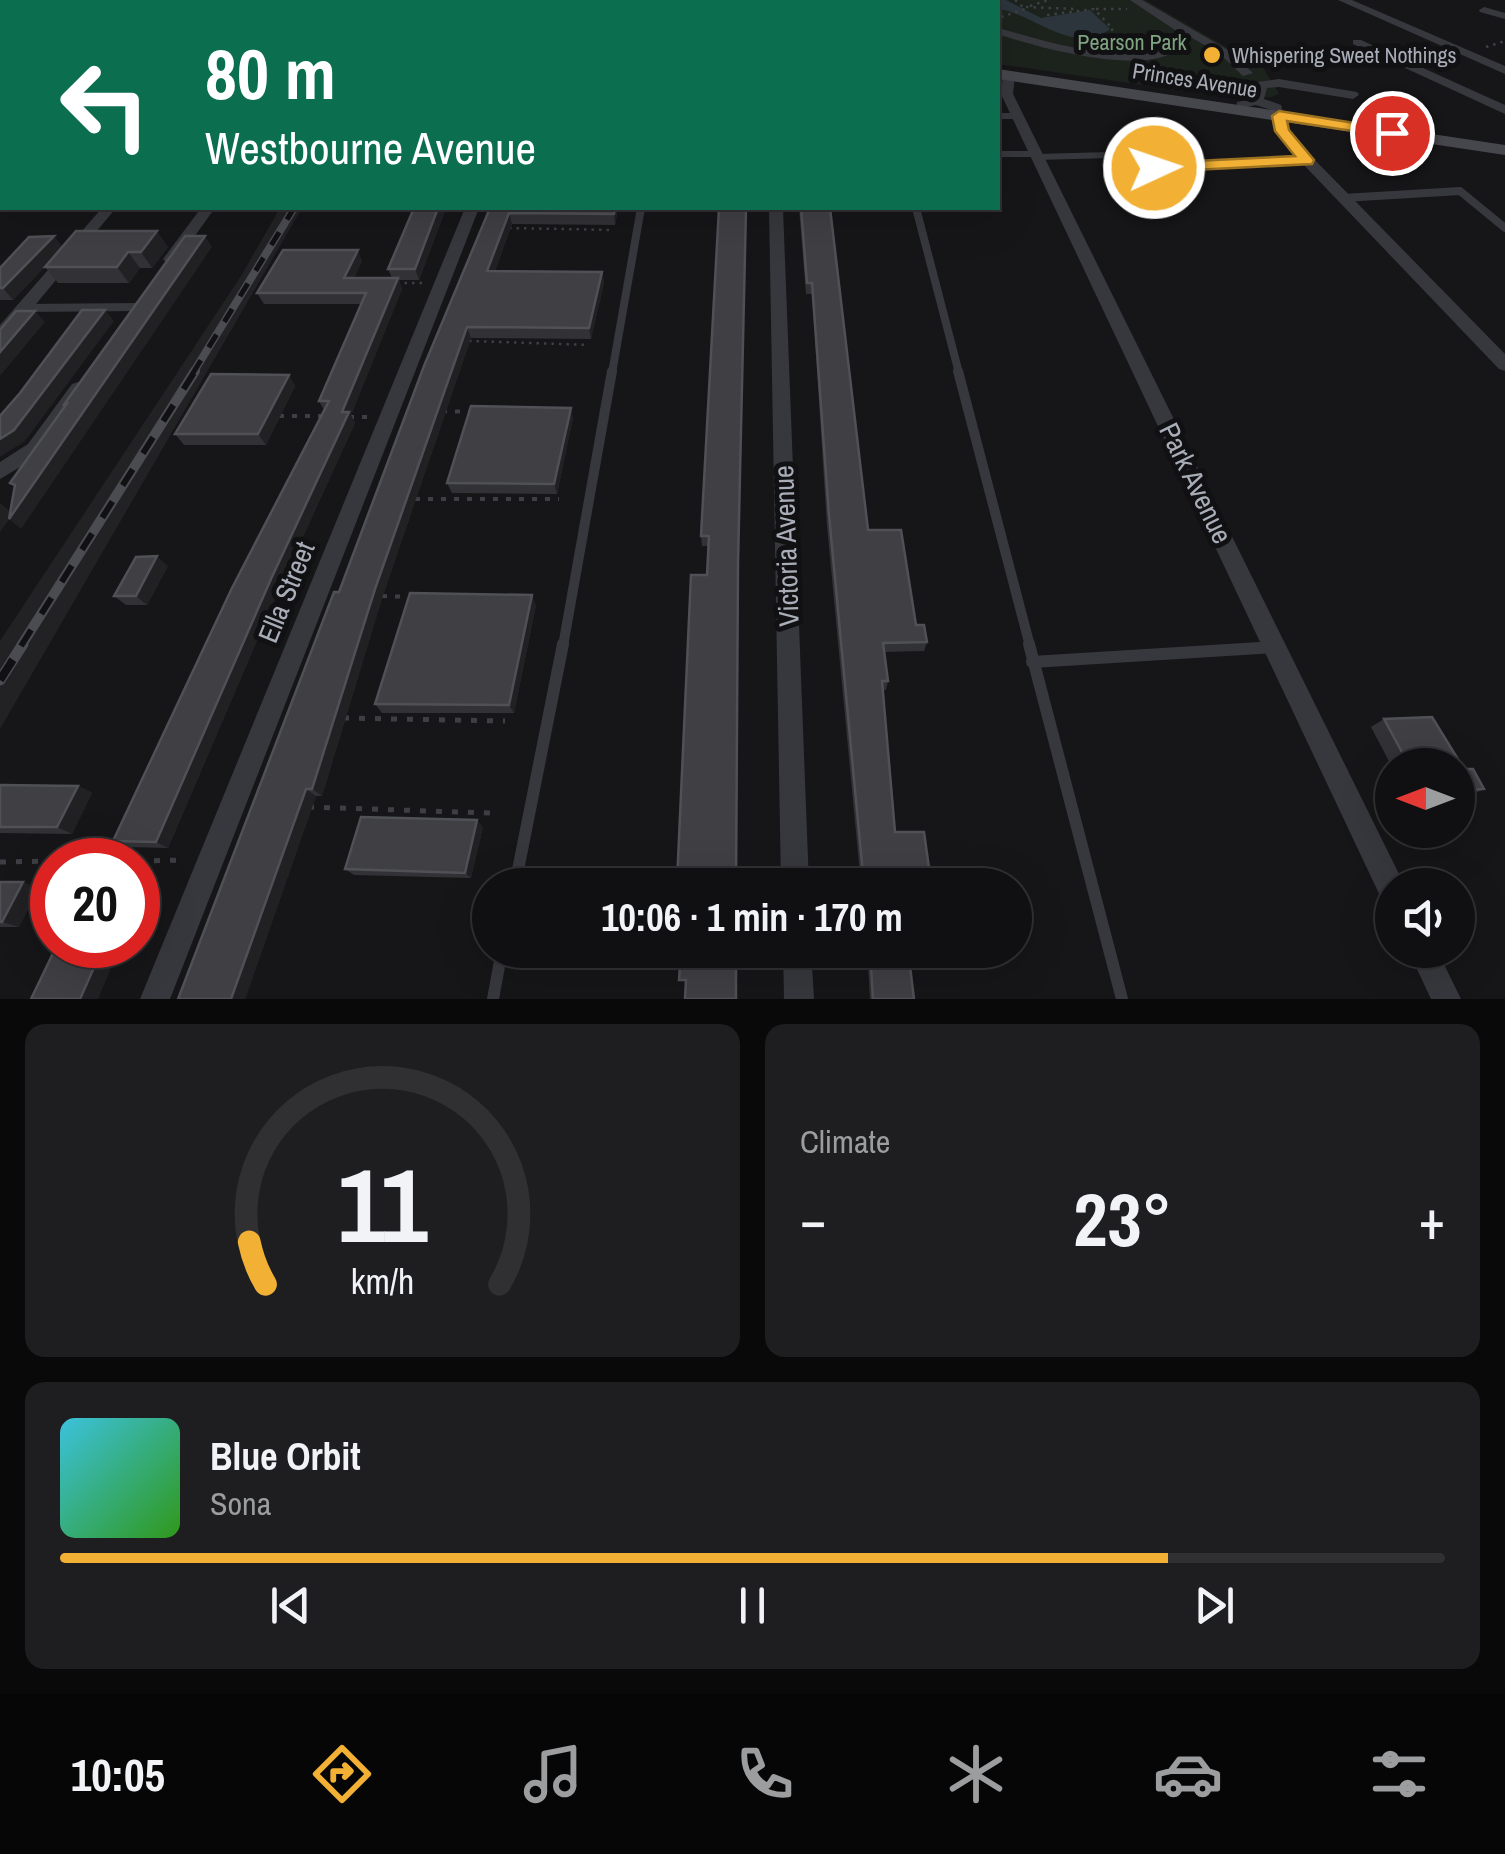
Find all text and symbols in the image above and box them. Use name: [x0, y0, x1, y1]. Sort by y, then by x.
text: 80 m: [205, 27, 336, 121]
park label: Pearson Park: [1077, 27, 1188, 57]
icon: left: [40, 40, 170, 170]
place label: Whispering Sweet Nothings: [1232, 40, 1457, 70]
marker: Whispering Sweet Nothings: [1201, 44, 1223, 66]
street label: Princes Avenue: [1130, 55, 1260, 105]
pin: [1350, 91, 1435, 176]
icon: arrive: [1365, 106, 1420, 161]
position arrow: [1102, 116, 1206, 220]
text: Westbourne Avenue: [205, 117, 536, 178]
street label: Park Avenue: [1150, 416, 1242, 550]
street label: Victoria Avenue: [764, 465, 808, 627]
street label: Ella Street: [249, 536, 323, 648]
north arrow: [1375, 748, 1475, 848]
map controls: [1375, 748, 1475, 968]
speed limit sign: 20: [30, 838, 160, 968]
button: sound: [1375, 868, 1475, 968]
text: 10:06 · 1 min · 170 m: [601, 892, 903, 943]
text: Climate: [800, 1120, 890, 1163]
text: 11: [337, 1134, 428, 1274]
text: 23°: [1073, 1168, 1172, 1269]
text: −: [800, 1182, 826, 1256]
text: +: [1419, 1182, 1445, 1256]
text: km/h: [351, 1257, 414, 1305]
text: Blue Orbit: [210, 1431, 361, 1482]
text: Sona: [210, 1482, 271, 1525]
icon: previous: [263, 1578, 318, 1633]
icon: pause: [725, 1578, 780, 1633]
icon: next: [1187, 1578, 1242, 1633]
icon: directions: [307, 1739, 377, 1809]
icon: music: [518, 1739, 588, 1809]
icon: phone: [730, 1739, 800, 1809]
icon: climate: [941, 1739, 1011, 1809]
icon: car: [1153, 1739, 1223, 1809]
icon: filters: [1364, 1739, 1434, 1809]
text: 10:05: [71, 1744, 165, 1805]

